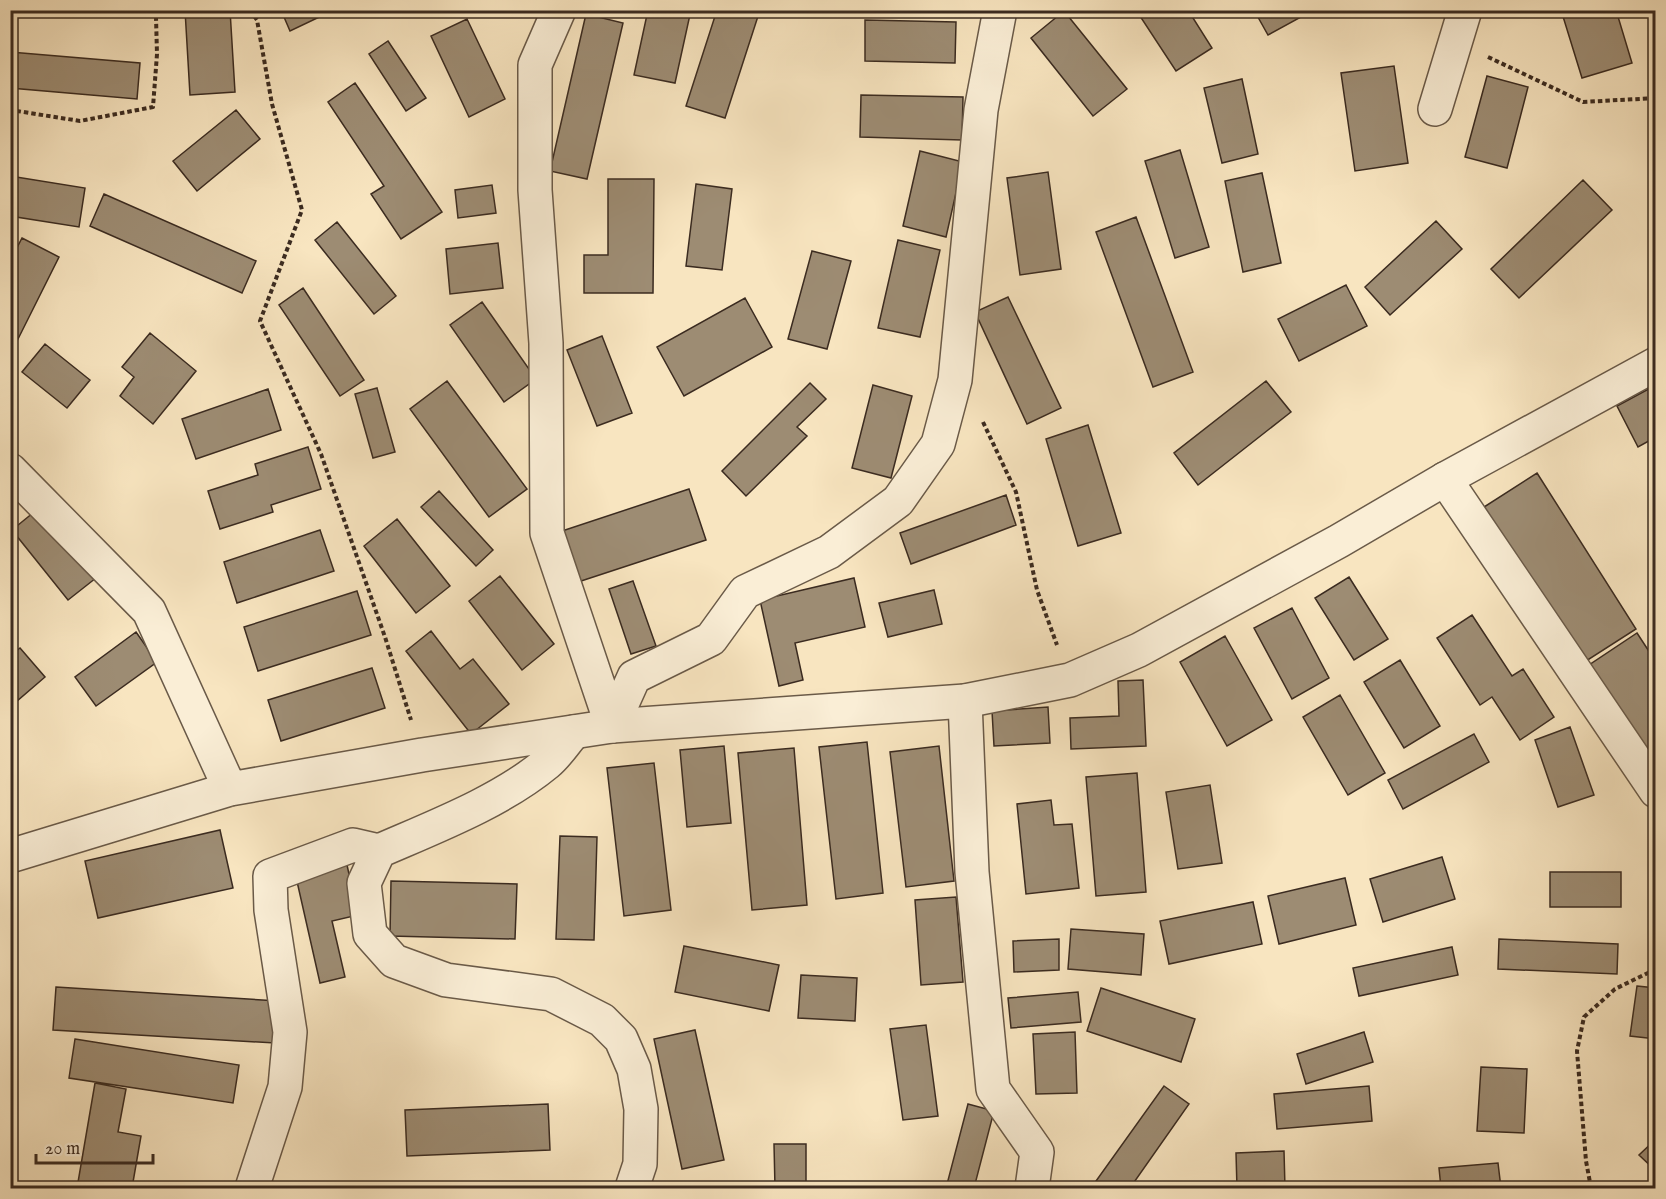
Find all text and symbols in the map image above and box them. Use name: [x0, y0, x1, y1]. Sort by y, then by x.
scale bar: [36, 1127, 153, 1165]
text: 20 m: [45, 1138, 80, 1161]

